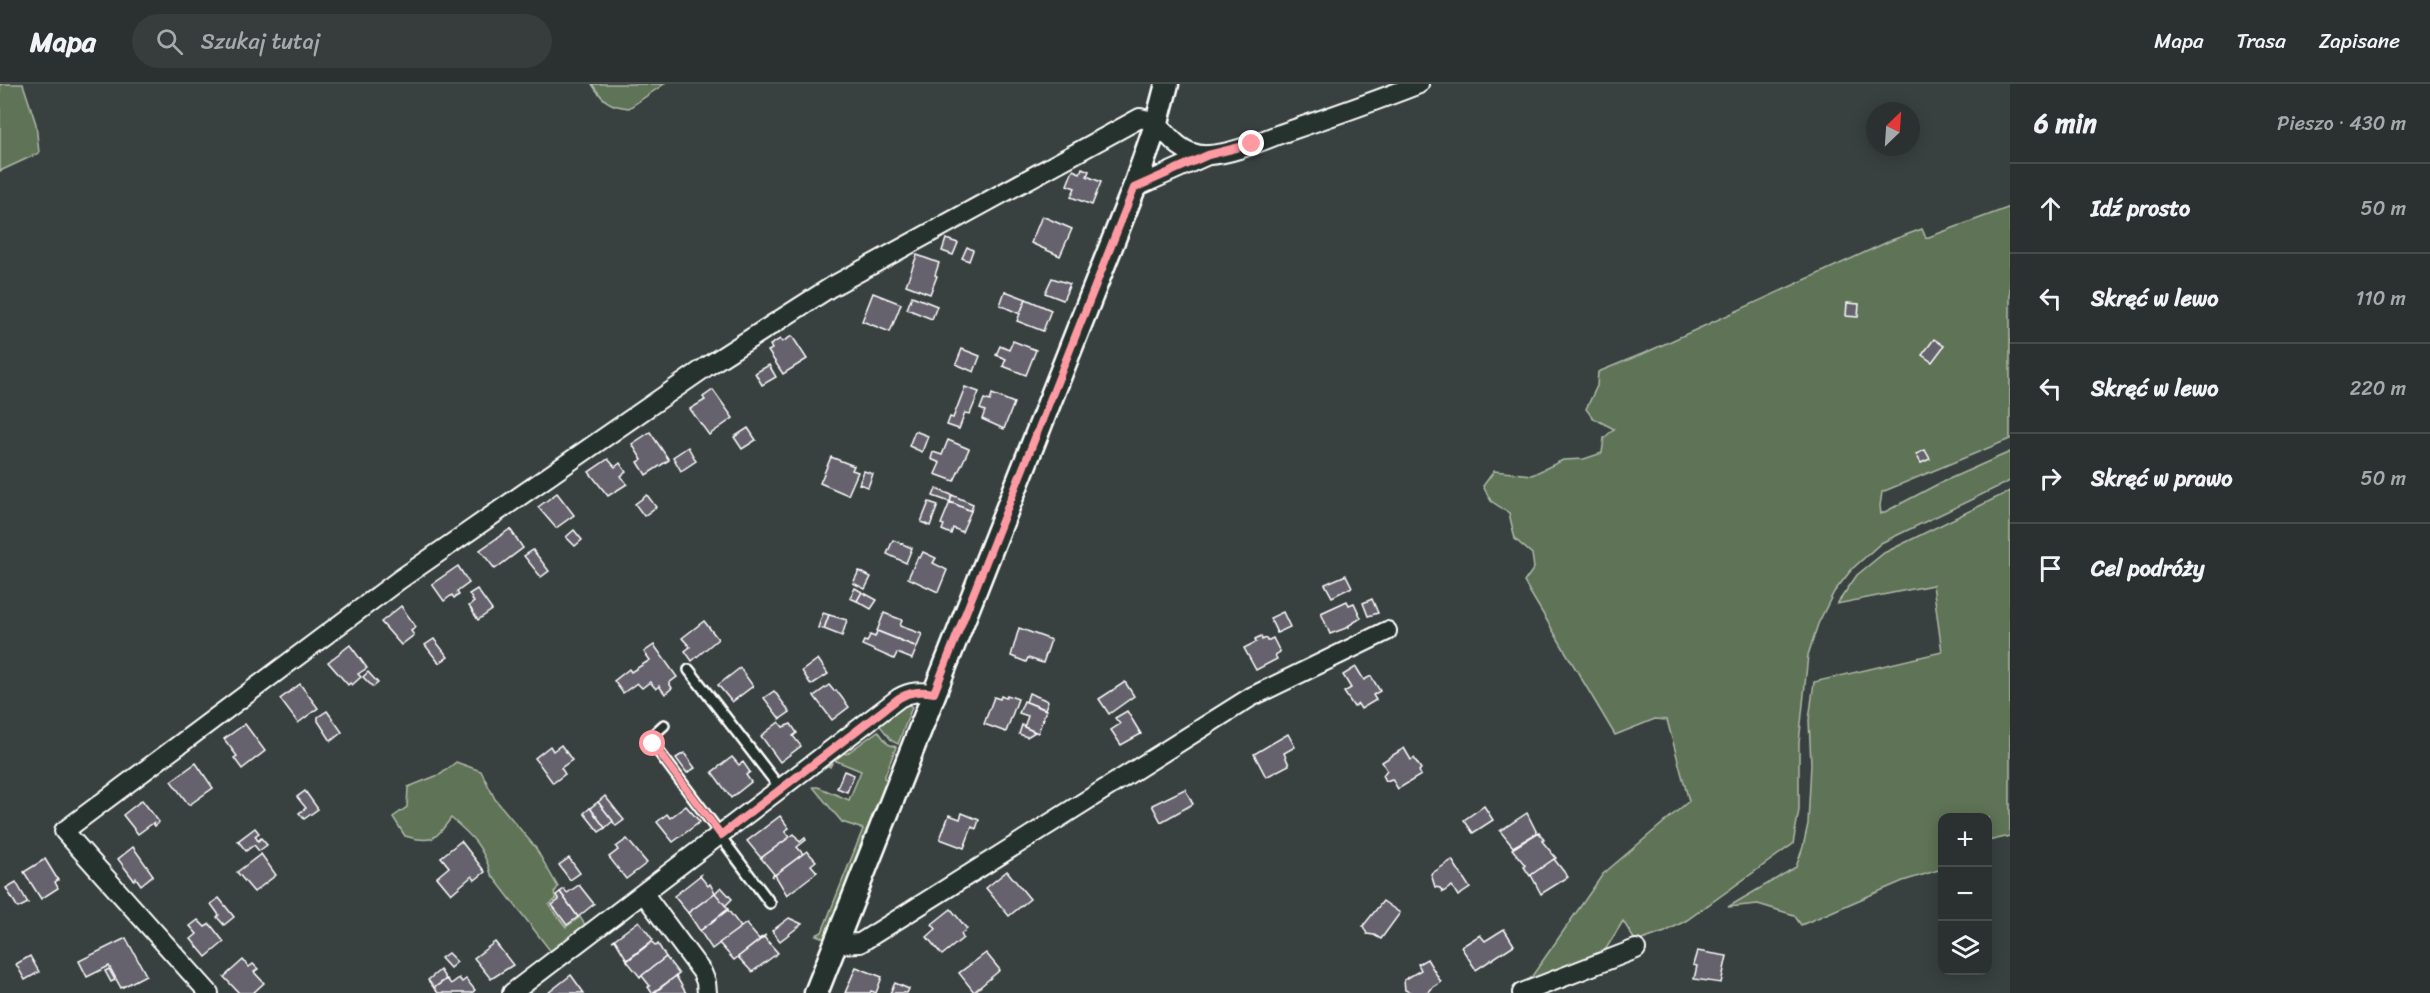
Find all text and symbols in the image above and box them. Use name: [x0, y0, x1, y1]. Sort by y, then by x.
search box: [132, 14, 552, 68]
text: Mapa: [30, 17, 96, 66]
text: Szukaj tutaj: [201, 22, 320, 61]
text: Mapa: [2154, 22, 2204, 60]
text: Trasa: [2237, 22, 2286, 60]
text: Zapisane: [2319, 22, 2400, 60]
icon: search: [153, 25, 186, 58]
text: 6 min: [2034, 100, 2097, 146]
north arrow: [1866, 102, 1920, 156]
text: Pieszo · 430 m: [2277, 106, 2406, 141]
route end: [1238, 130, 1264, 156]
text: Idź prosto: [2091, 189, 2190, 228]
text: 50 m: [2361, 191, 2406, 226]
icon: ahead: [2034, 192, 2067, 225]
text: Skręć w lewo: [2091, 279, 2218, 318]
text: 110 m: [2356, 281, 2406, 316]
icon: left: [2034, 282, 2067, 315]
text: Skręć w lewo: [2091, 369, 2218, 408]
text: 220 m: [2350, 371, 2406, 406]
icon: left: [2034, 372, 2067, 405]
text: Skręć w prawo: [2091, 459, 2233, 498]
text: 50 m: [2361, 461, 2406, 496]
icon: right: [2034, 462, 2067, 495]
text: Cel podróży: [2091, 549, 2204, 588]
icon: arrive: [2034, 552, 2067, 585]
route start: [639, 730, 665, 756]
map controls: [1938, 813, 1992, 975]
button: +: [1938, 813, 1992, 867]
button: −: [1938, 867, 1992, 921]
button: layers: [1938, 921, 1992, 975]

